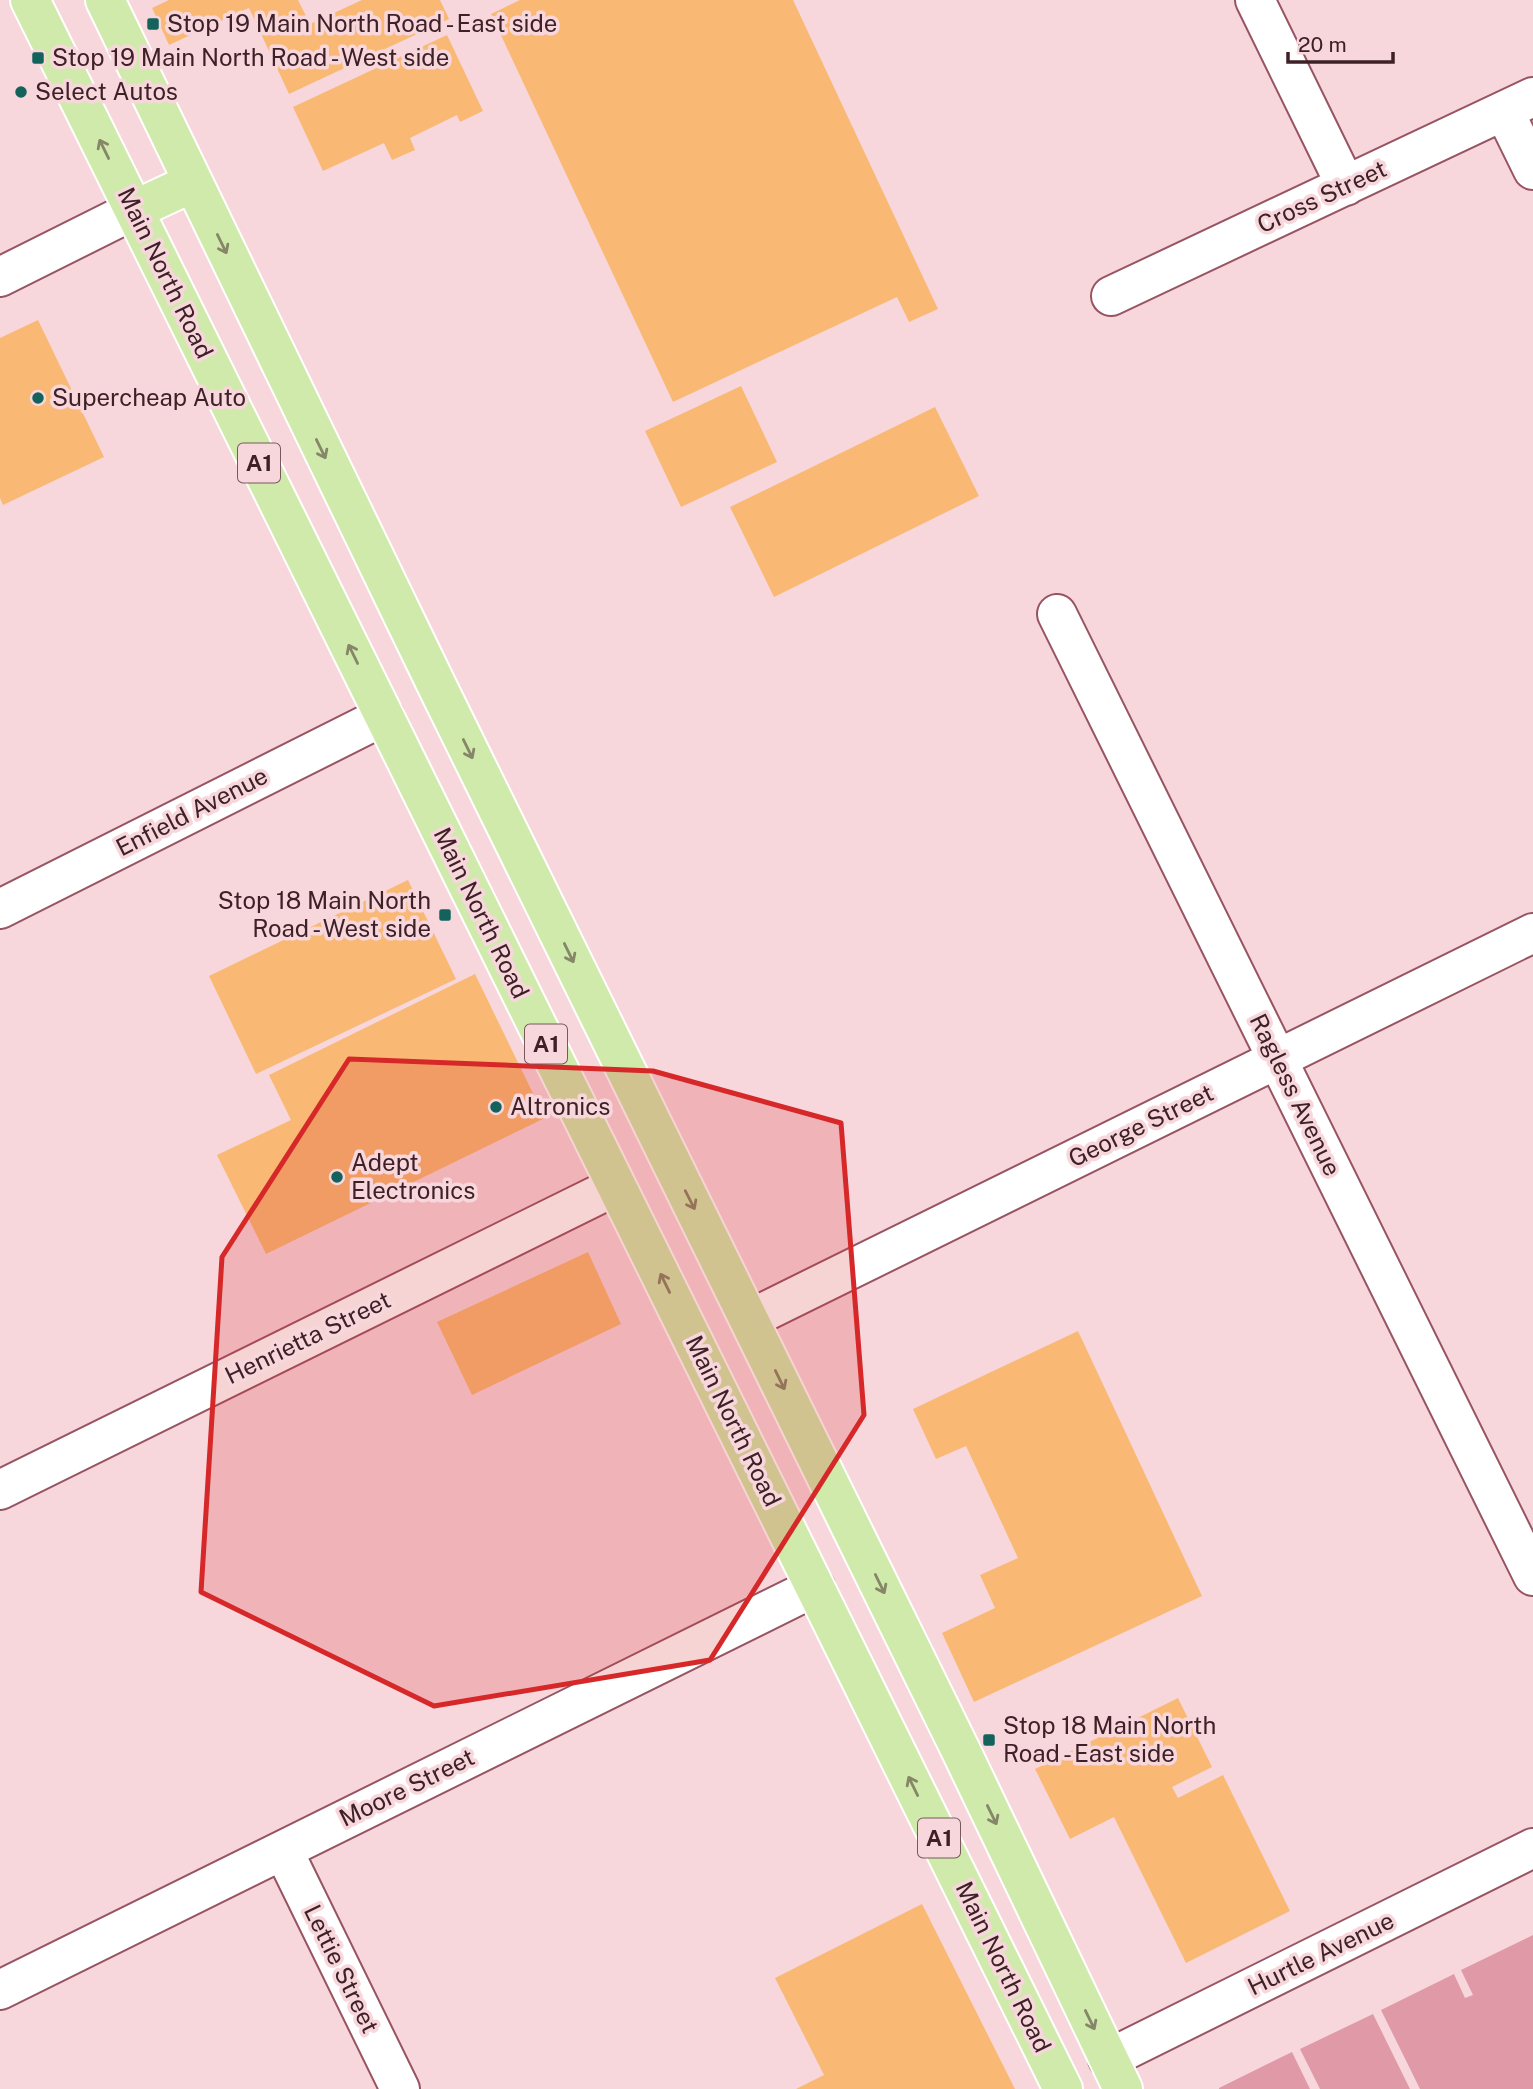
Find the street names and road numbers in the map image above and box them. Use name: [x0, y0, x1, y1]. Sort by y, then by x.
street label: Cross Street: [1253, 154, 1391, 238]
street label: Main North Road: [112, 183, 219, 363]
road number: A1: [238, 444, 280, 482]
street label: Enfield Avenue: [111, 761, 272, 861]
street label: Main North Road: [428, 823, 535, 1003]
street label: Ragless Avenue: [1245, 1009, 1347, 1180]
road number: A1: [525, 1024, 567, 1064]
street label: George Street: [1064, 1078, 1218, 1172]
street label: Henrietta Street: [220, 1285, 395, 1389]
street label: Main North Road: [680, 1331, 787, 1511]
street label: Moore Street: [334, 1742, 479, 1832]
road number: A1: [918, 1818, 960, 1857]
street label: Main North Road: [950, 1877, 1057, 2057]
street label: Lettie Street: [299, 1900, 385, 2037]
street label: Hurtle Avenue: [1243, 1906, 1398, 2001]

